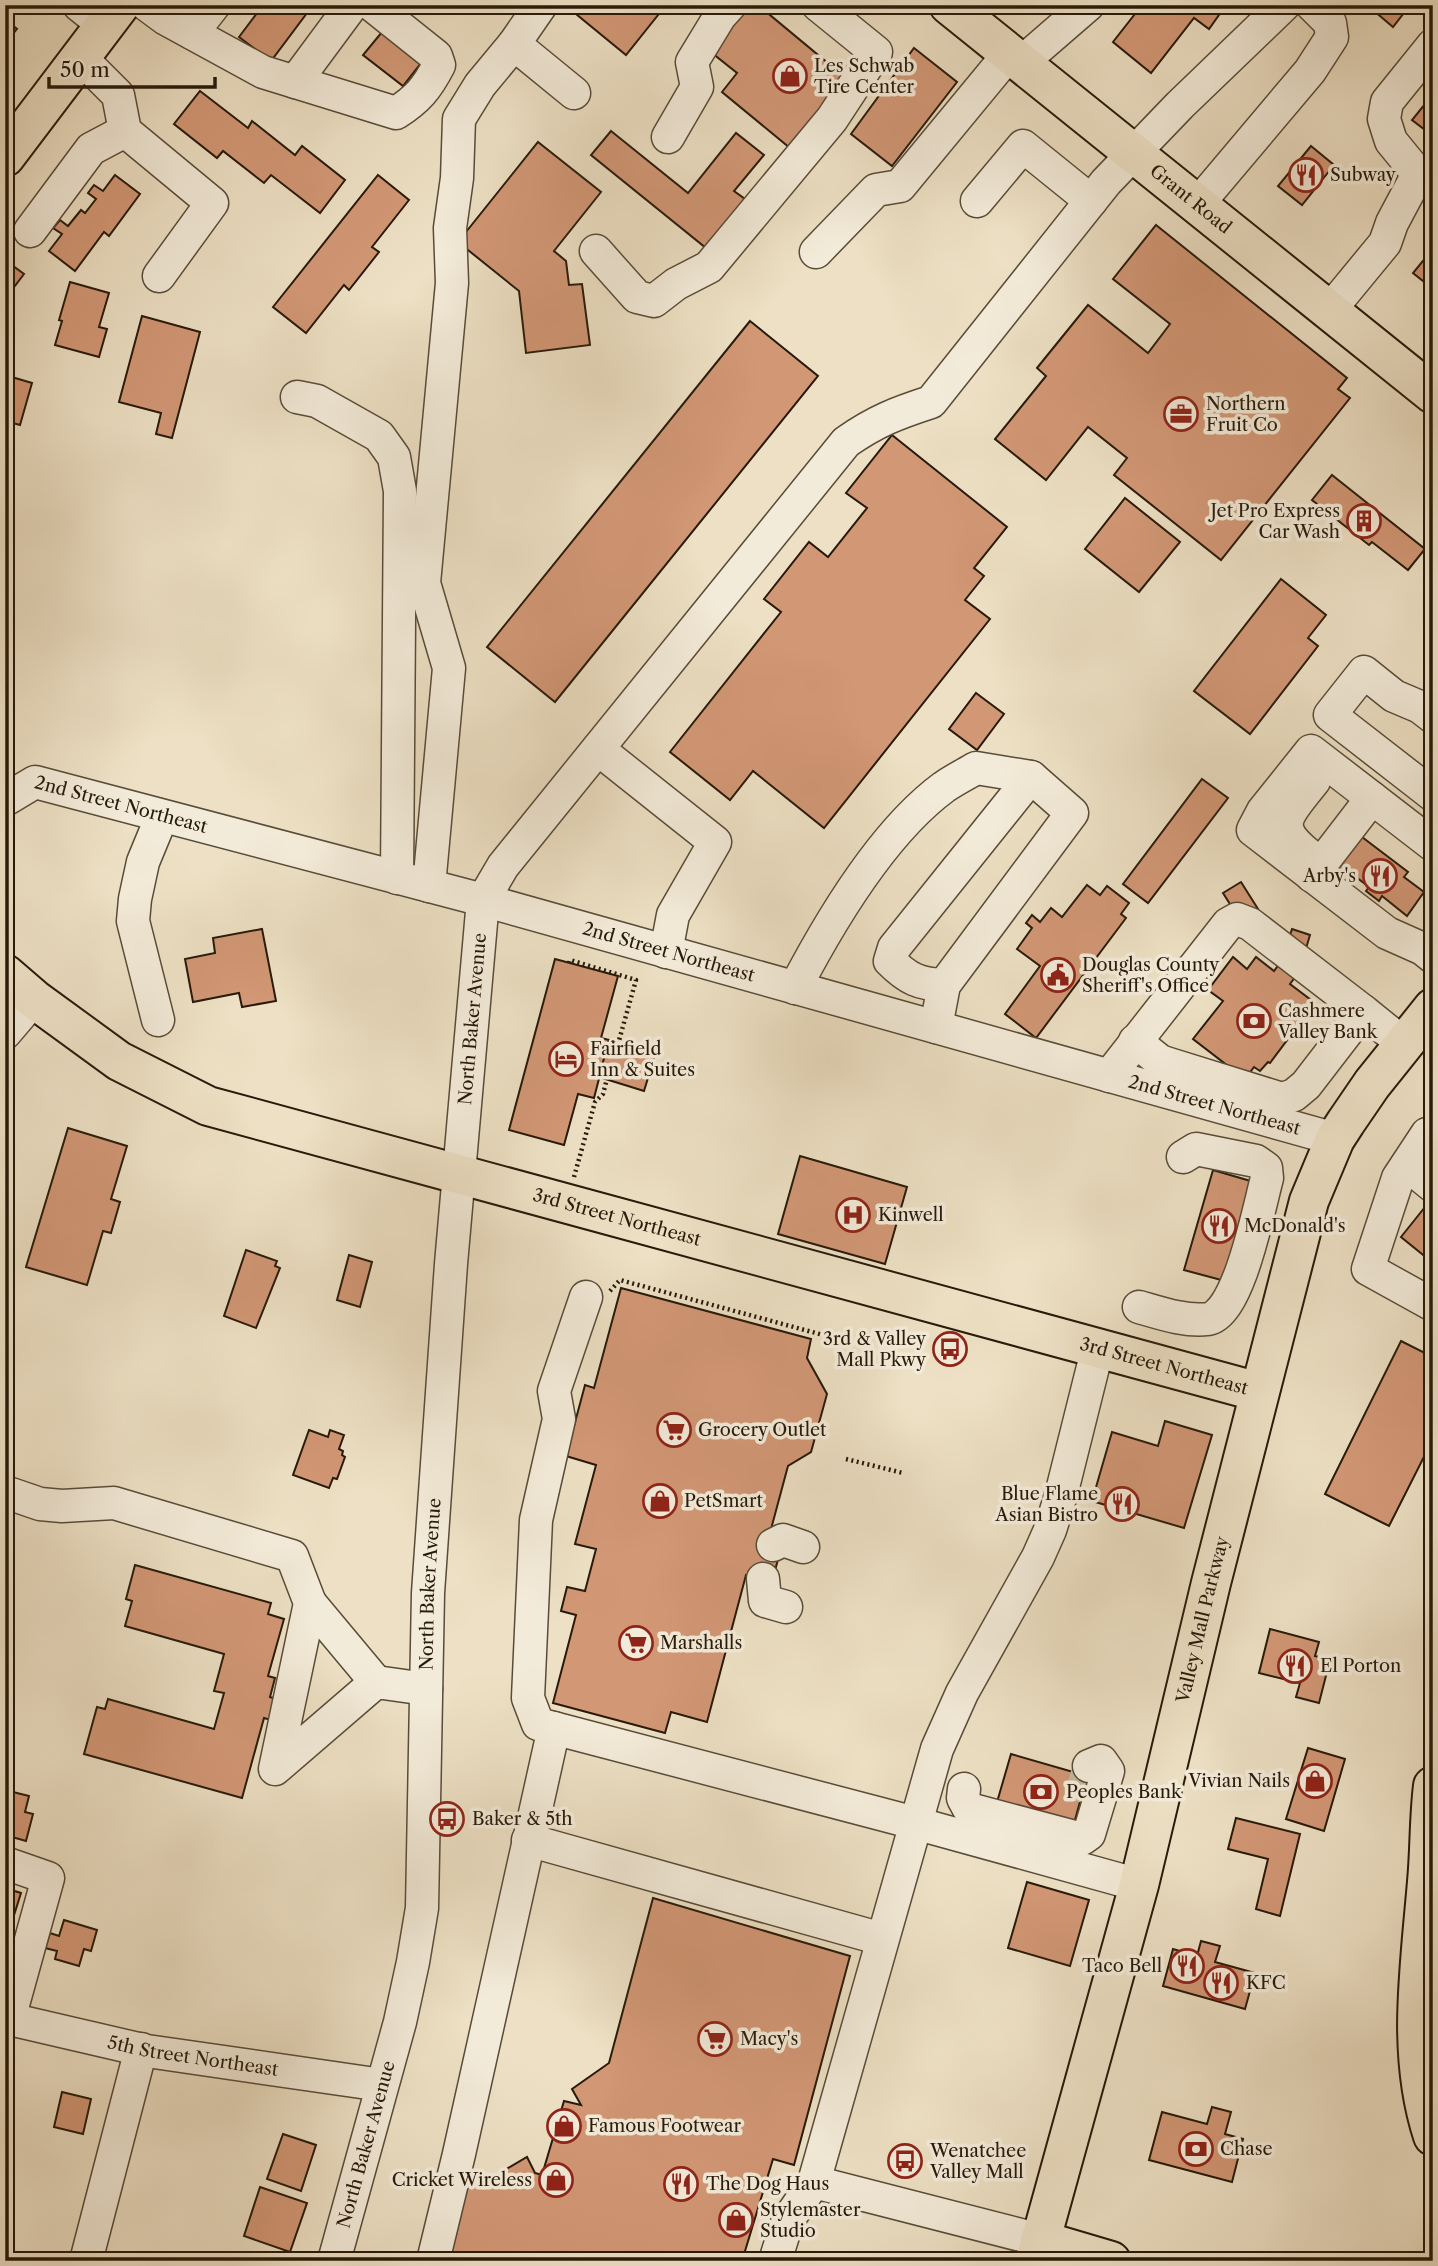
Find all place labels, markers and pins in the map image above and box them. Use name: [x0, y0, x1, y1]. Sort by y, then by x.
place label: Les Schwab Tire Center: [814, 55, 915, 98]
shop icon: Les Schwab Tire Center: [771, 57, 809, 95]
restaurant icon: Subway: [1287, 156, 1325, 194]
place label: Subway: [1330, 164, 1397, 186]
place label: Northern Fruit Co: [1206, 393, 1286, 436]
office icon: Northern Fruit Co: [1162, 395, 1200, 433]
place label: Jet Pro Express Car Wash: [1207, 500, 1340, 543]
building icon: Jet Pro Express Car Wash: [1345, 502, 1383, 540]
restaurant icon: Arby's: [1361, 857, 1399, 895]
place label: Arby's: [1302, 865, 1356, 887]
place label: Douglas County Sheriff's Office: [1082, 954, 1220, 997]
public building icon: Douglas County Sheriff's Office: [1039, 956, 1077, 994]
place label: Cashmere Valley Bank: [1277, 1000, 1379, 1043]
bank icon: Cashmere Valley Bank: [1235, 1002, 1273, 1040]
place label: Fairfield Inn & Suites: [590, 1038, 695, 1081]
hotel icon: Fairfield Inn & Suites: [547, 1040, 585, 1078]
hospital icon: Kinwell: [834, 1196, 872, 1234]
place label: Kinwell: [878, 1204, 943, 1226]
restaurant icon: McDonald's: [1200, 1207, 1238, 1245]
place label: McDonald's: [1244, 1215, 1346, 1237]
place label: 3rd & Valley Mall Pkwy: [823, 1328, 927, 1371]
bus stop icon: 3rd & Valley Mall Pkwy: [931, 1330, 969, 1368]
supermarket icon: Grocery Outlet: [655, 1411, 693, 1449]
place label: Grocery Outlet: [698, 1419, 827, 1441]
shop icon: PetSmart: [641, 1482, 679, 1520]
place label: Blue Flame Asian Bistro: [994, 1483, 1098, 1526]
restaurant icon: Blue Flame Asian Bistro: [1103, 1485, 1141, 1523]
place label: PetSmart: [684, 1490, 763, 1512]
supermarket icon: Marshalls: [617, 1624, 655, 1662]
place label: Marshalls: [660, 1632, 742, 1654]
restaurant icon: El Porton: [1276, 1647, 1314, 1685]
place label: El Porton: [1320, 1655, 1401, 1677]
shop icon: Vivian Nails: [1296, 1762, 1334, 1800]
place label: Vivian Nails: [1187, 1770, 1290, 1792]
bank icon: Peoples Bank: [1022, 1773, 1060, 1811]
place label: Peoples Bank: [1066, 1781, 1183, 1803]
bus stop icon: Baker & 5th: [428, 1800, 466, 1838]
place label: Baker & 5th: [472, 1808, 573, 1830]
restaurant icon: Taco Bell: [1168, 1947, 1206, 1985]
place label: Taco Bell: [1082, 1955, 1162, 1977]
restaurant icon: KFC: [1202, 1964, 1240, 2002]
place label: KFC: [1246, 1972, 1286, 1994]
supermarket icon: Macy's: [696, 2020, 734, 2058]
place label: Macy's: [740, 2028, 798, 2050]
shop icon: Famous Footwear: [545, 2107, 583, 2145]
place label: Famous Footwear: [588, 2115, 741, 2137]
bank icon: Chase: [1177, 2130, 1215, 2168]
place label: Chase: [1220, 2138, 1273, 2160]
place label: Wenatchee Valley Mall: [929, 2140, 1026, 2183]
bus stop icon: Wenatchee Valley Mall: [886, 2142, 924, 2180]
shop icon: Cricket Wireless: [537, 2161, 575, 2199]
restaurant icon: The Dog Haus: [662, 2165, 700, 2203]
place label: Cricket Wireless: [392, 2169, 532, 2191]
place label: The Dog Haus: [706, 2173, 829, 2195]
place label: Stylemaster Studio: [760, 2199, 861, 2242]
shop icon: Stylemaster Studio: [717, 2201, 755, 2239]

